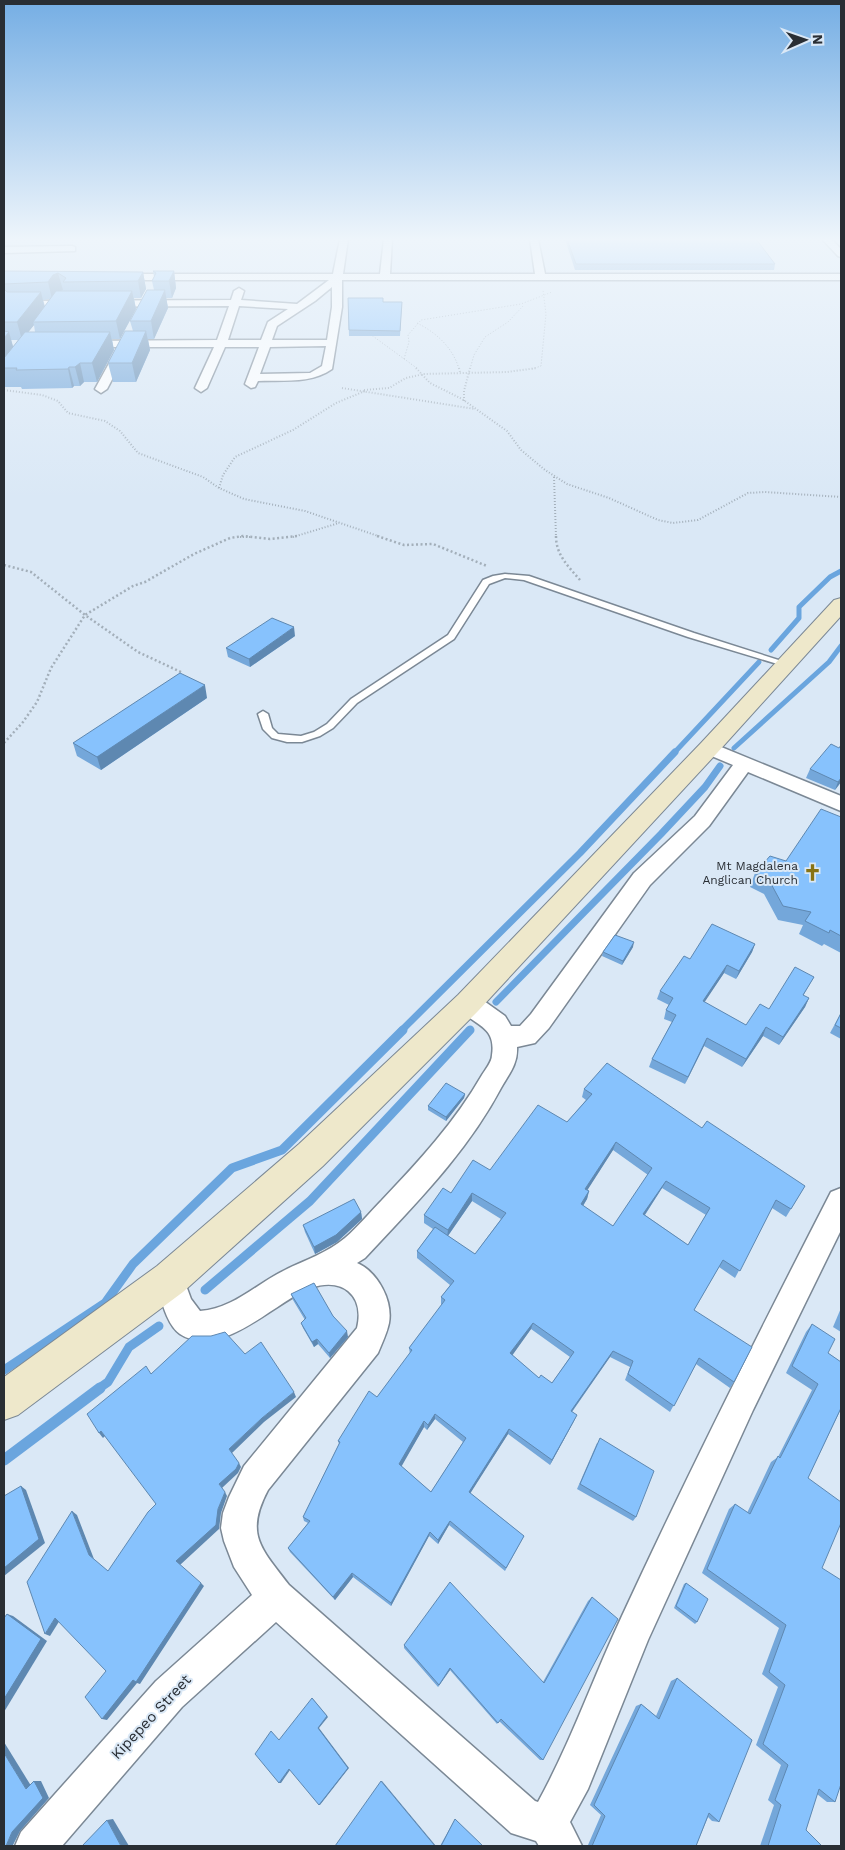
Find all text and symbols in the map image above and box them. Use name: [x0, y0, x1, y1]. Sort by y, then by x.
north arrow: [780, 15, 830, 65]
text: N: [810, 34, 826, 45]
place label: Mt Magdalena Anglican Church: [702, 859, 798, 887]
church icon: Mt Magdalena Anglican Church: [802, 863, 822, 883]
street label: Kipepeo Street: [107, 1670, 195, 1763]

